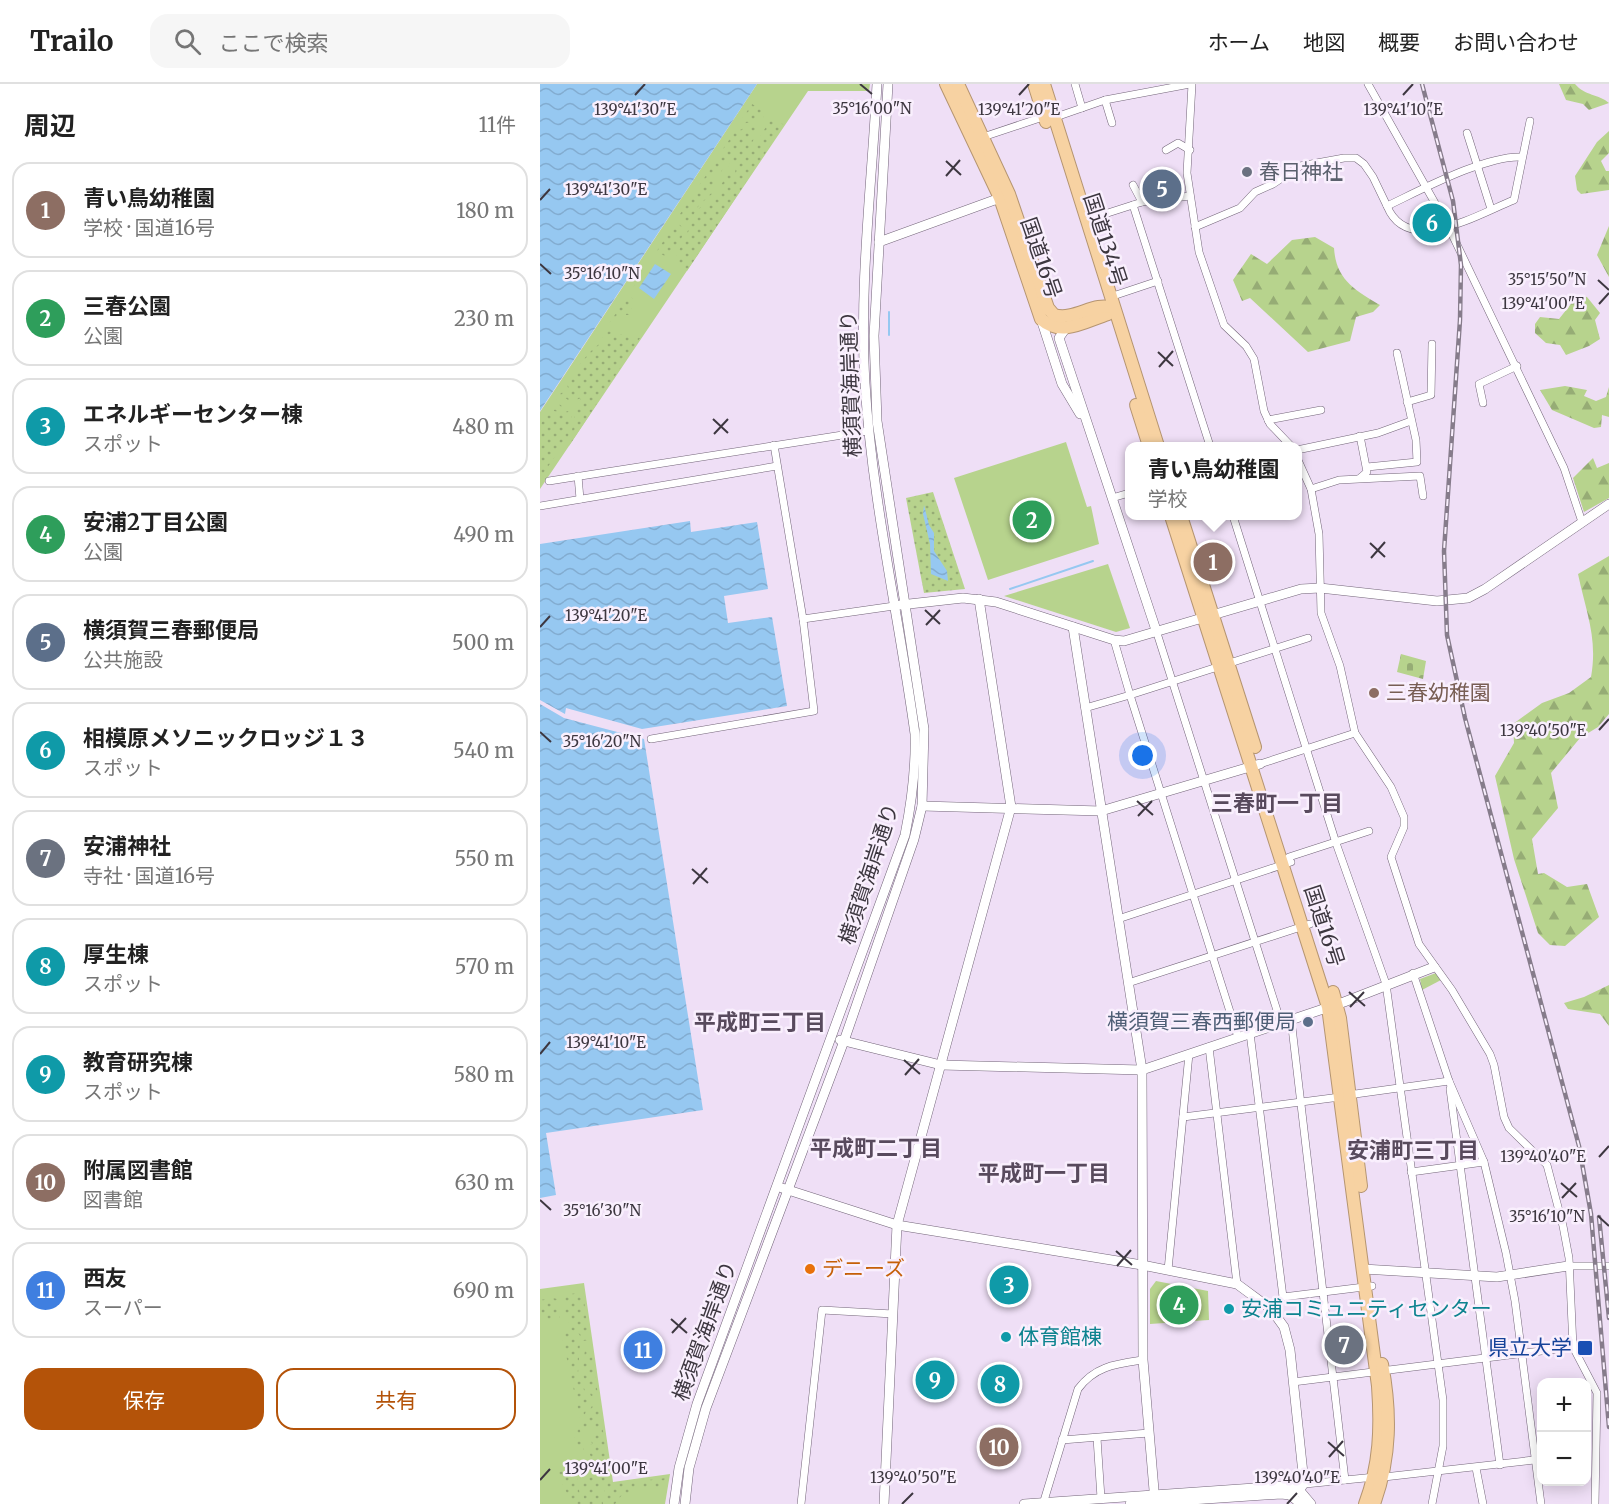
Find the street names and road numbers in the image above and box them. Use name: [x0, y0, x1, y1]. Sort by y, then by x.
street label: 国道134号: [1078, 190, 1133, 290]
street label: 国道16号: [1015, 214, 1068, 302]
street label: 横須賀海岸通り: [834, 310, 867, 458]
street label: 横須賀海岸通り: [833, 800, 904, 948]
street label: 国道16号: [1299, 882, 1350, 970]
street label: 横須賀海岸通り: [667, 1257, 742, 1405]

